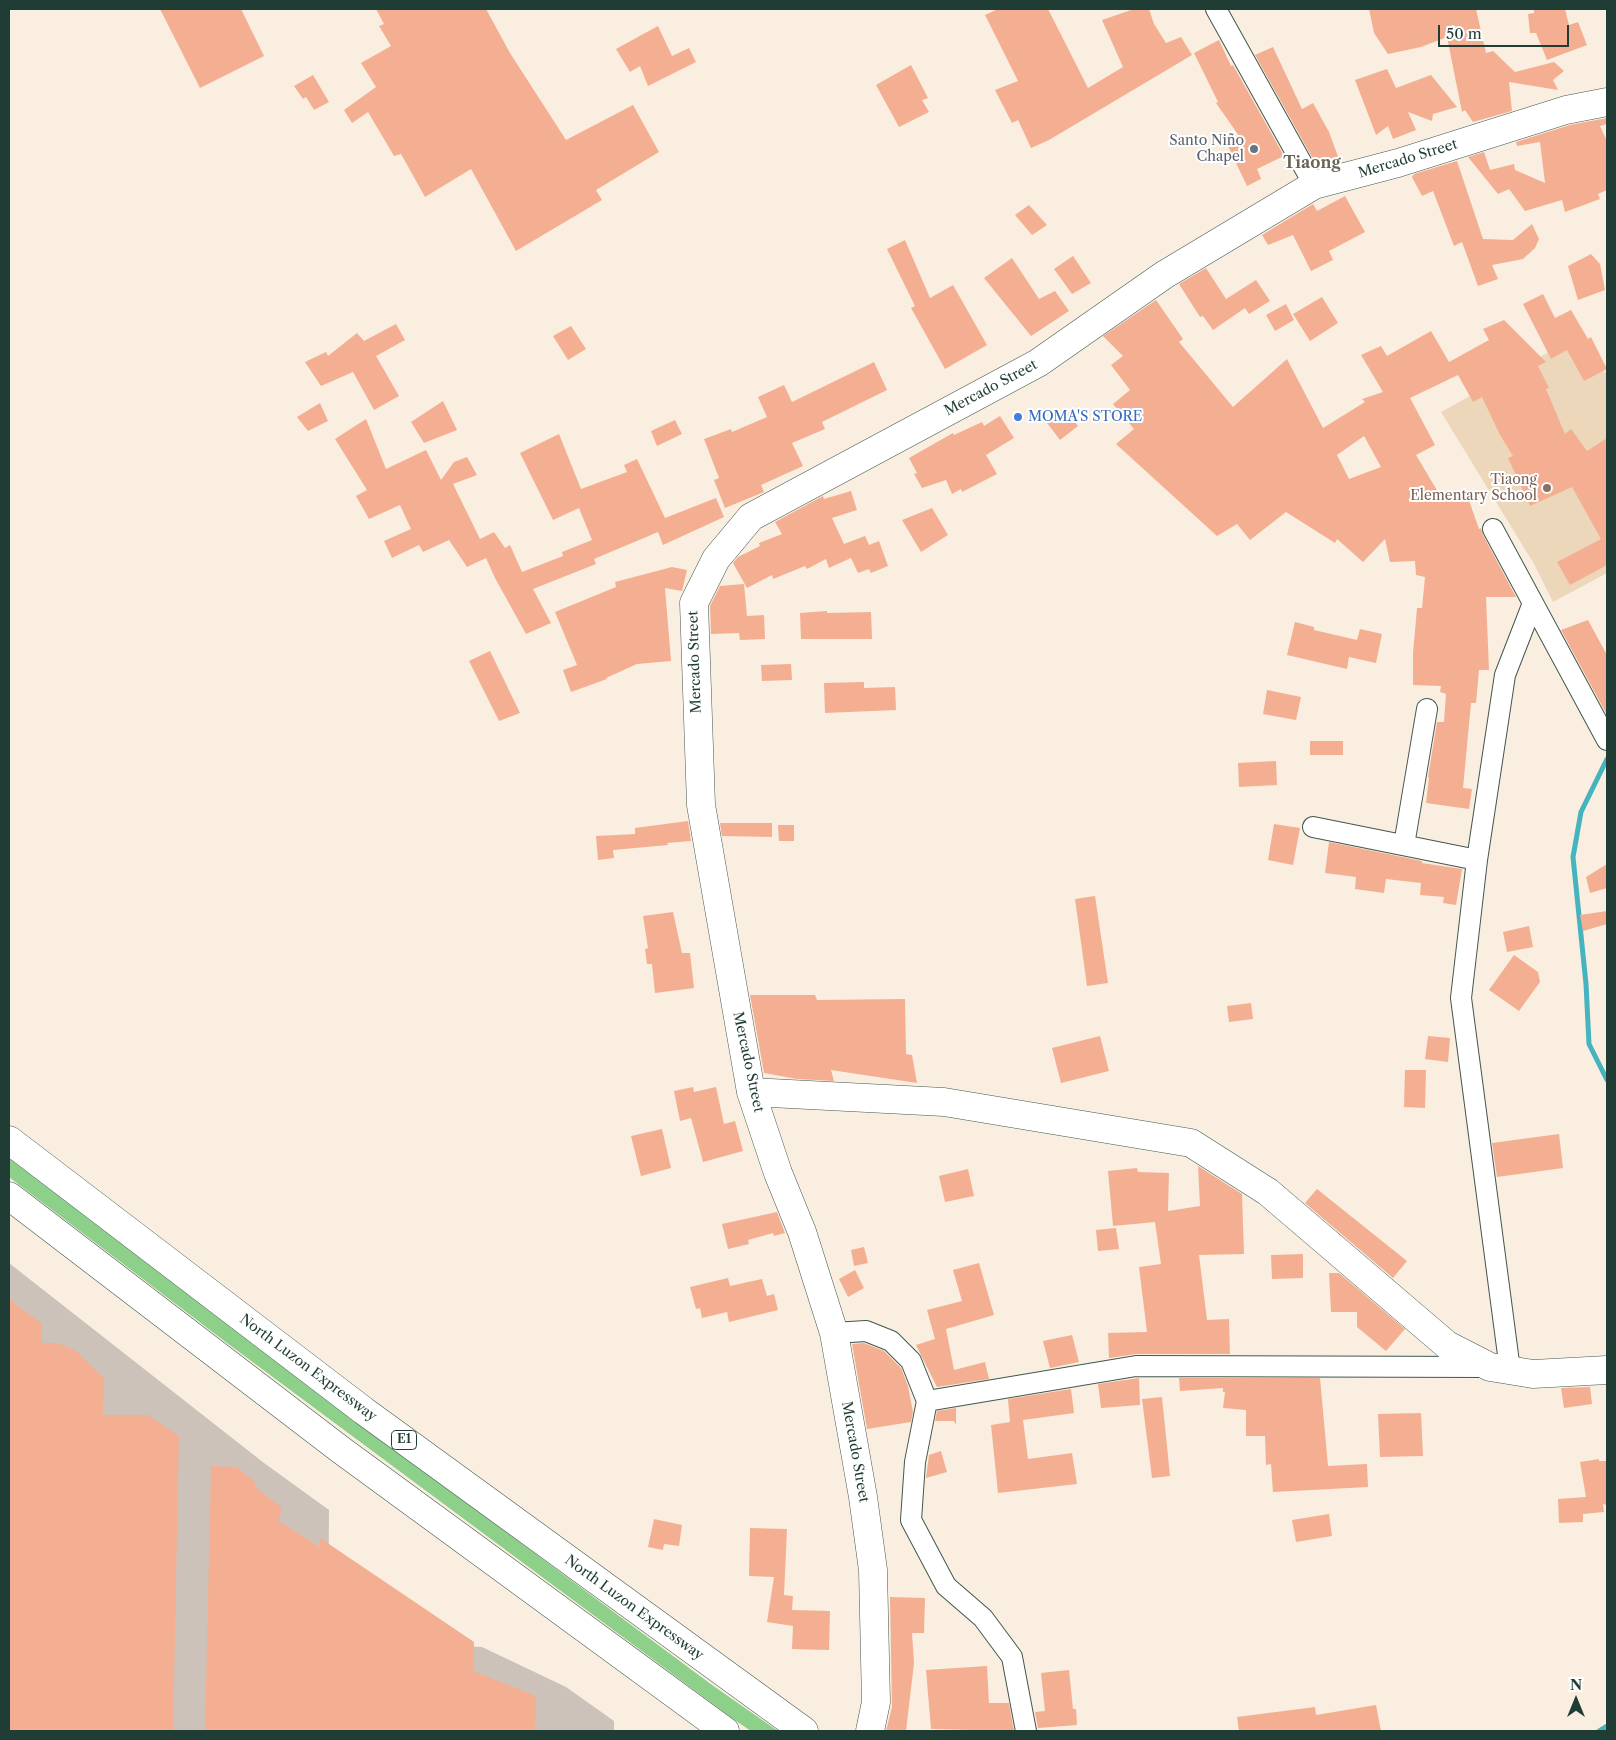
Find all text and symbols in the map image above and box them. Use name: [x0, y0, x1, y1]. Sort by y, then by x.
scale bar: [1441, 15, 1572, 47]
text: 50 m: [1446, 24, 1482, 43]
place label: Santo Niño Chapel: [1169, 133, 1244, 166]
street label: Mercado Street: [1356, 136, 1460, 182]
marker: Santo Niño Chapel: [1248, 143, 1260, 155]
district label: Tiaong: [1283, 153, 1341, 173]
street label: Mercado Street: [942, 356, 1040, 420]
place label: MOMA'S STORE: [1028, 409, 1142, 425]
marker: MOMA'S STORE: [1012, 411, 1024, 423]
place label: Tiaong Elementary School: [1410, 472, 1537, 504]
marker: Tiaong Elementary School: [1541, 482, 1553, 494]
street label: Mercado Street: [685, 610, 705, 714]
street label: Mercado Street: [729, 1010, 767, 1114]
street label: North Luzon Expressway: [236, 1311, 380, 1425]
street label: Mercado Street: [838, 1400, 872, 1504]
road number: E1: [392, 1430, 416, 1450]
street label: North Luzon Expressway: [561, 1552, 707, 1664]
north arrow: [1551, 1675, 1601, 1725]
text: N: [1570, 1676, 1582, 1694]

